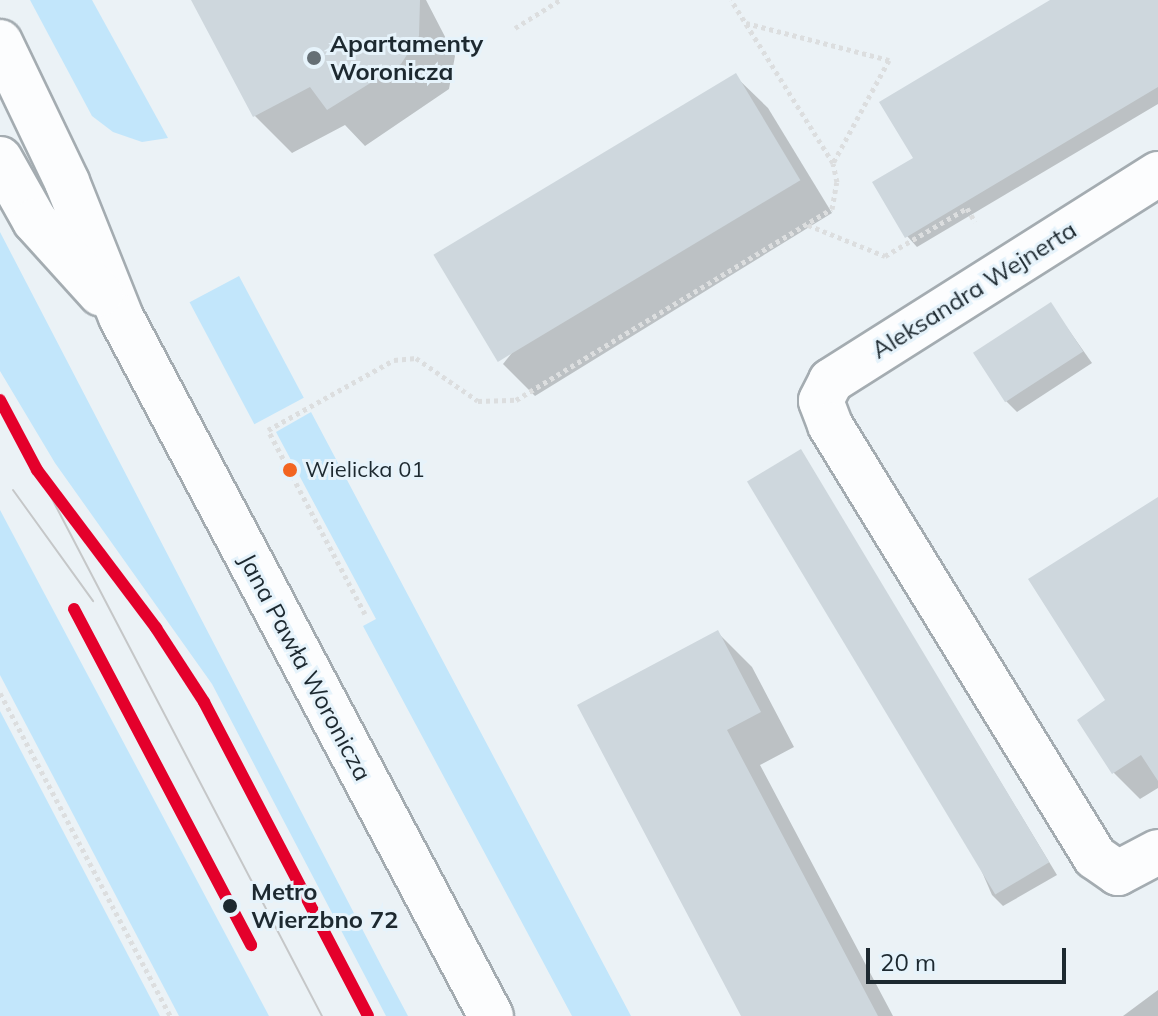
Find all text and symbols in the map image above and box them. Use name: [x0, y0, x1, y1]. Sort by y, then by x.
place label: Apartamenty Woronicza: [330, 30, 483, 86]
marker: Apartamenty Woronicza: [305, 49, 323, 67]
street label: Aleksandra Wejnerta: [866, 215, 1082, 365]
place label: Wielicka 01: [305, 457, 425, 483]
marker: Wielicka 01: [282, 462, 298, 478]
street label: Jana Pawła Woronicza: [233, 548, 377, 786]
place label: Metro Wierzbno 72: [251, 878, 398, 934]
marker: Metro Wierzbno 72: [216, 892, 244, 920]
scale bar: [870, 932, 1070, 982]
text: 20 m: [880, 947, 936, 977]

